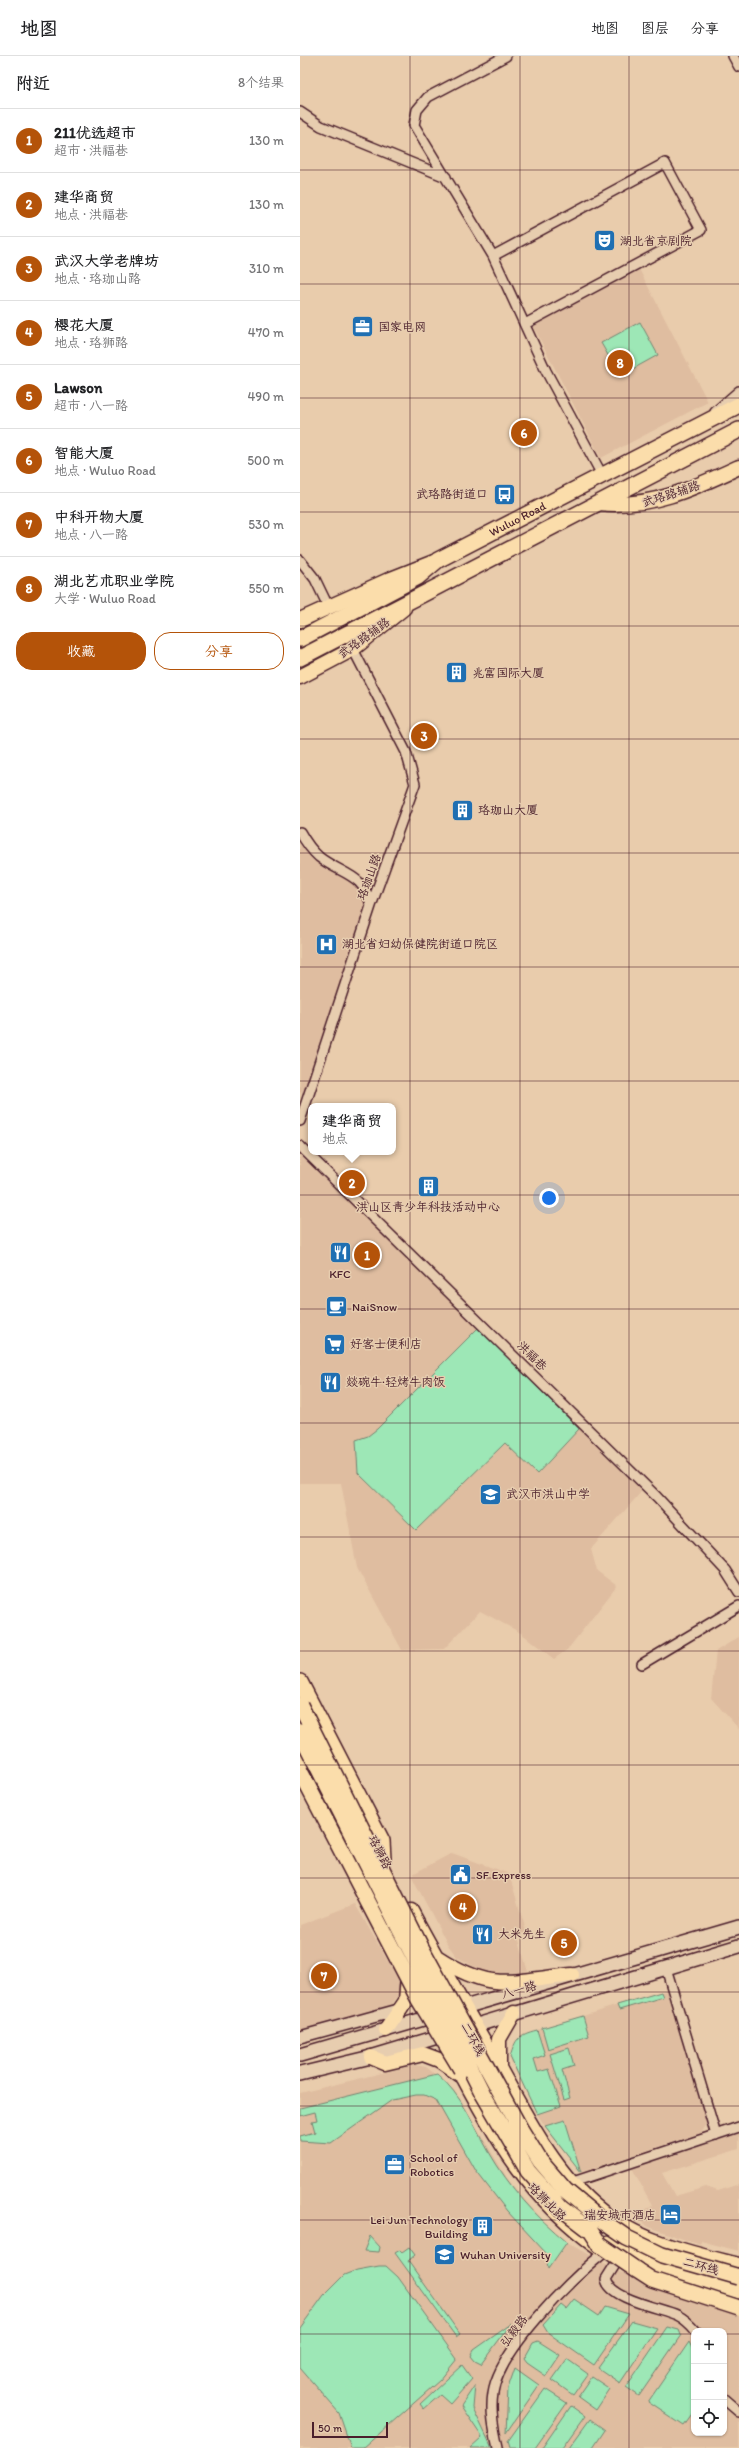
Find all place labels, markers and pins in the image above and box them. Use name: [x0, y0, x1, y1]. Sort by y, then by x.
theatre icon: 湖北省京剧院: [592, 228, 618, 254]
place label: 湖北省京剧院: [620, 234, 692, 248]
office icon: 国家电网: [349, 314, 375, 340]
place label: 国家电网: [378, 320, 426, 334]
pin: 8: [607, 348, 633, 378]
pin: 6: [511, 418, 537, 448]
bus stop icon: 武珞路街道口: [491, 481, 517, 507]
place label: 武珞路街道口: [416, 487, 488, 501]
building icon: 兆富国际大厦: [444, 660, 470, 686]
place label: 兆富国际大厦: [472, 666, 544, 680]
pin: 3: [411, 721, 437, 751]
building icon: 珞珈山大厦: [449, 797, 475, 823]
place label: 珞珈山大厦: [478, 803, 538, 817]
hospital icon: 湖北省妇幼保健院街道口院区: [314, 931, 340, 957]
place label: 湖北省妇幼保健院街道口院区: [342, 937, 498, 951]
pin: 2: [339, 1168, 365, 1198]
building icon: 洪山区青少年科技活动中心: [415, 1173, 441, 1199]
place label: 洪山区青少年科技活动中心: [356, 1200, 500, 1214]
restaurant icon: KFC: [327, 1240, 353, 1266]
pin: 1: [354, 1240, 380, 1270]
place label: KFC: [329, 1267, 351, 1281]
cafe icon: NaiSnow: [323, 1294, 349, 1320]
place label: NaiSnow: [352, 1300, 397, 1314]
supermarket icon: 好客士便利店: [321, 1331, 347, 1357]
place label: 好客士便利店: [350, 1337, 422, 1351]
restaurant icon: 燚碗牛·轻烤牛肉饭: [318, 1369, 344, 1395]
place label: 燚碗牛·轻烤牛肉饭: [346, 1375, 445, 1389]
school or university icon: 武汉市洪山中学: [478, 1481, 504, 1507]
place label: 武汉市洪山中学: [506, 1487, 590, 1501]
public building icon: SF Express: [448, 1862, 474, 1888]
place label: SF Express: [476, 1868, 531, 1882]
pin: 4: [450, 1892, 476, 1922]
restaurant icon: 大米先生: [469, 1921, 495, 1947]
place label: 大米先生: [498, 1927, 546, 1941]
pin: 5: [551, 1928, 577, 1958]
pin: 7: [311, 1961, 337, 1991]
place label: School of Robotics: [410, 2151, 458, 2179]
office icon: School of Robotics: [381, 2152, 407, 2178]
hotel icon: 瑞安城市酒店: [658, 2202, 684, 2228]
place label: 瑞安城市酒店: [584, 2208, 656, 2222]
place label: Lei Jun Technology Building: [370, 2213, 469, 2241]
building icon: Lei Jun Technology Building: [470, 2214, 496, 2240]
school or university icon: Wuhan University: [431, 2242, 457, 2268]
place label: Wuhan University: [460, 2248, 551, 2262]

